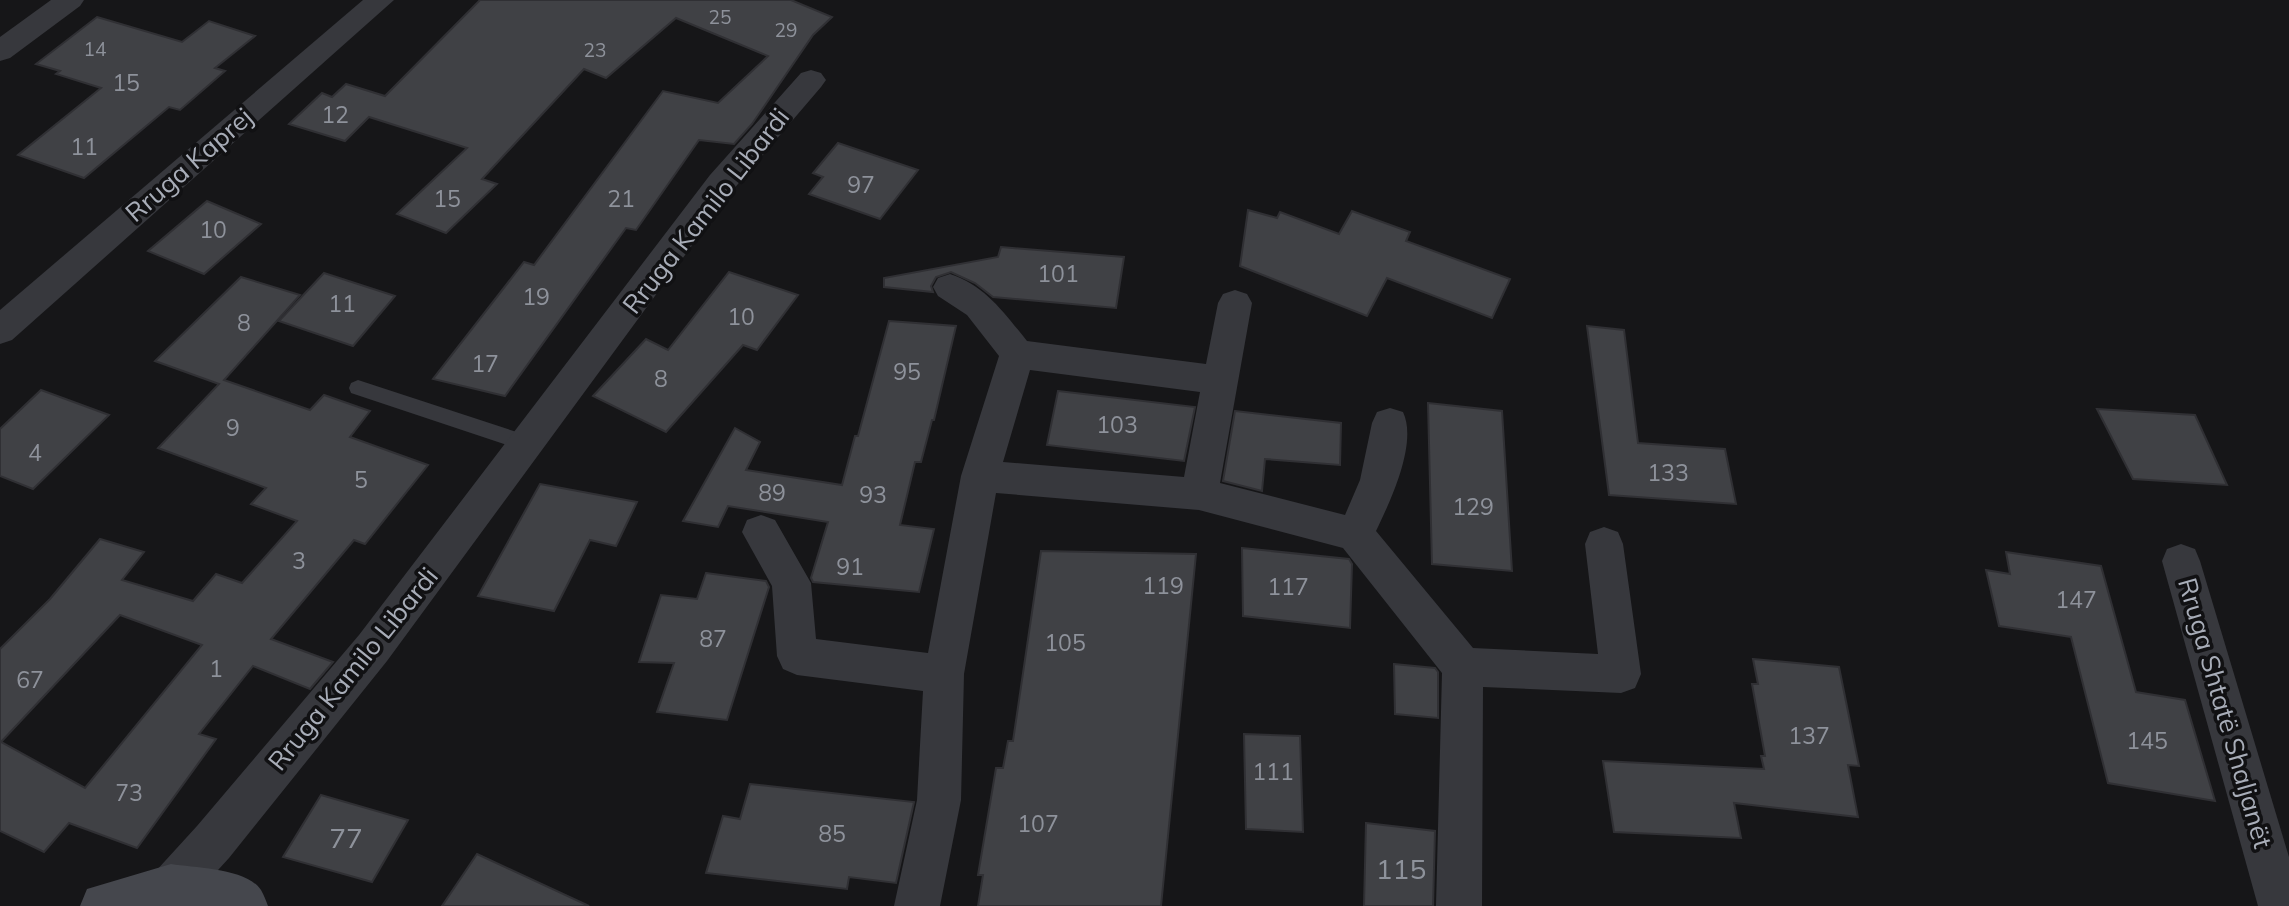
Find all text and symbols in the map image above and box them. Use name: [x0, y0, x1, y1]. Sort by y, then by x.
house number: 25: [709, 5, 731, 29]
house number: 29: [775, 18, 797, 42]
house number: 14: [84, 37, 106, 61]
house number: 23: [584, 38, 606, 62]
house number: 15: [112, 68, 140, 97]
street label: Rruga Kaprej: [118, 100, 259, 229]
house number: 12: [321, 100, 349, 129]
street label: Rruga Kamilo Libardi: [615, 101, 796, 320]
house number: 11: [70, 132, 98, 161]
house number: 97: [847, 170, 875, 199]
house number: 15: [433, 184, 461, 213]
house number: 21: [607, 184, 635, 213]
house number: 10: [199, 215, 227, 244]
house number: 101: [1037, 259, 1079, 288]
house number: 19: [522, 282, 550, 311]
house number: 11: [328, 289, 356, 318]
house number: 10: [727, 302, 755, 331]
house number: 8: [237, 308, 251, 337]
house number: 17: [471, 349, 499, 378]
house number: 95: [893, 357, 921, 386]
house number: 8: [654, 364, 668, 393]
house number: 103: [1096, 410, 1138, 439]
house number: 9: [226, 413, 240, 442]
house number: 4: [28, 438, 42, 467]
house number: 133: [1647, 458, 1689, 487]
house number: 5: [354, 465, 368, 494]
house number: 89: [758, 478, 786, 507]
house number: 93: [859, 480, 887, 509]
house number: 129: [1452, 492, 1494, 521]
house number: 3: [292, 546, 306, 575]
house number: 91: [836, 552, 864, 581]
street label: Rruga Kamilo Libardi: [260, 560, 445, 777]
house number: 119: [1142, 571, 1184, 600]
house number: 117: [1267, 572, 1309, 601]
street label: Rruga Shtatë Shaljanët: [2171, 574, 2280, 852]
house number: 147: [2055, 585, 2097, 614]
house number: 87: [699, 624, 727, 653]
house number: 105: [1044, 628, 1086, 657]
house number: 1: [209, 654, 223, 683]
house number: 67: [16, 665, 44, 694]
house number: 137: [1788, 721, 1830, 750]
house number: 145: [2126, 726, 2168, 755]
house number: 111: [1252, 757, 1294, 786]
house number: 73: [115, 778, 143, 807]
house number: 107: [1017, 809, 1059, 838]
house number: 85: [818, 819, 846, 848]
house number: 77: [329, 820, 363, 855]
house number: 115: [1376, 851, 1426, 886]

